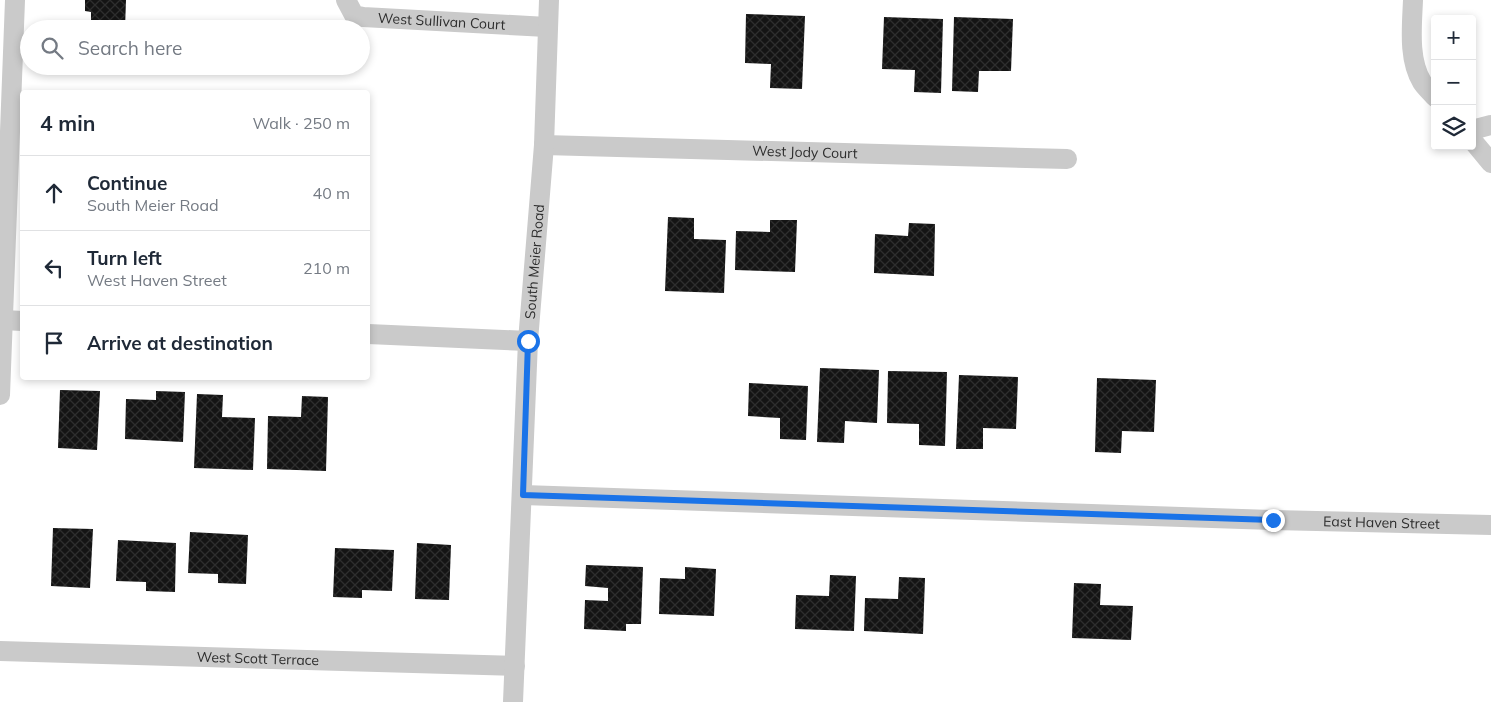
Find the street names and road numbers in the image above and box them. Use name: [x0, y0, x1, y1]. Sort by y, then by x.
street label: West Sullivan Court: [377, 9, 506, 34]
street label: West Jody Court: [752, 142, 858, 162]
street label: South Meier Road: [521, 203, 548, 320]
street label: East Haven Street: [1323, 512, 1440, 533]
street label: West Scott Terrace: [196, 648, 319, 669]

